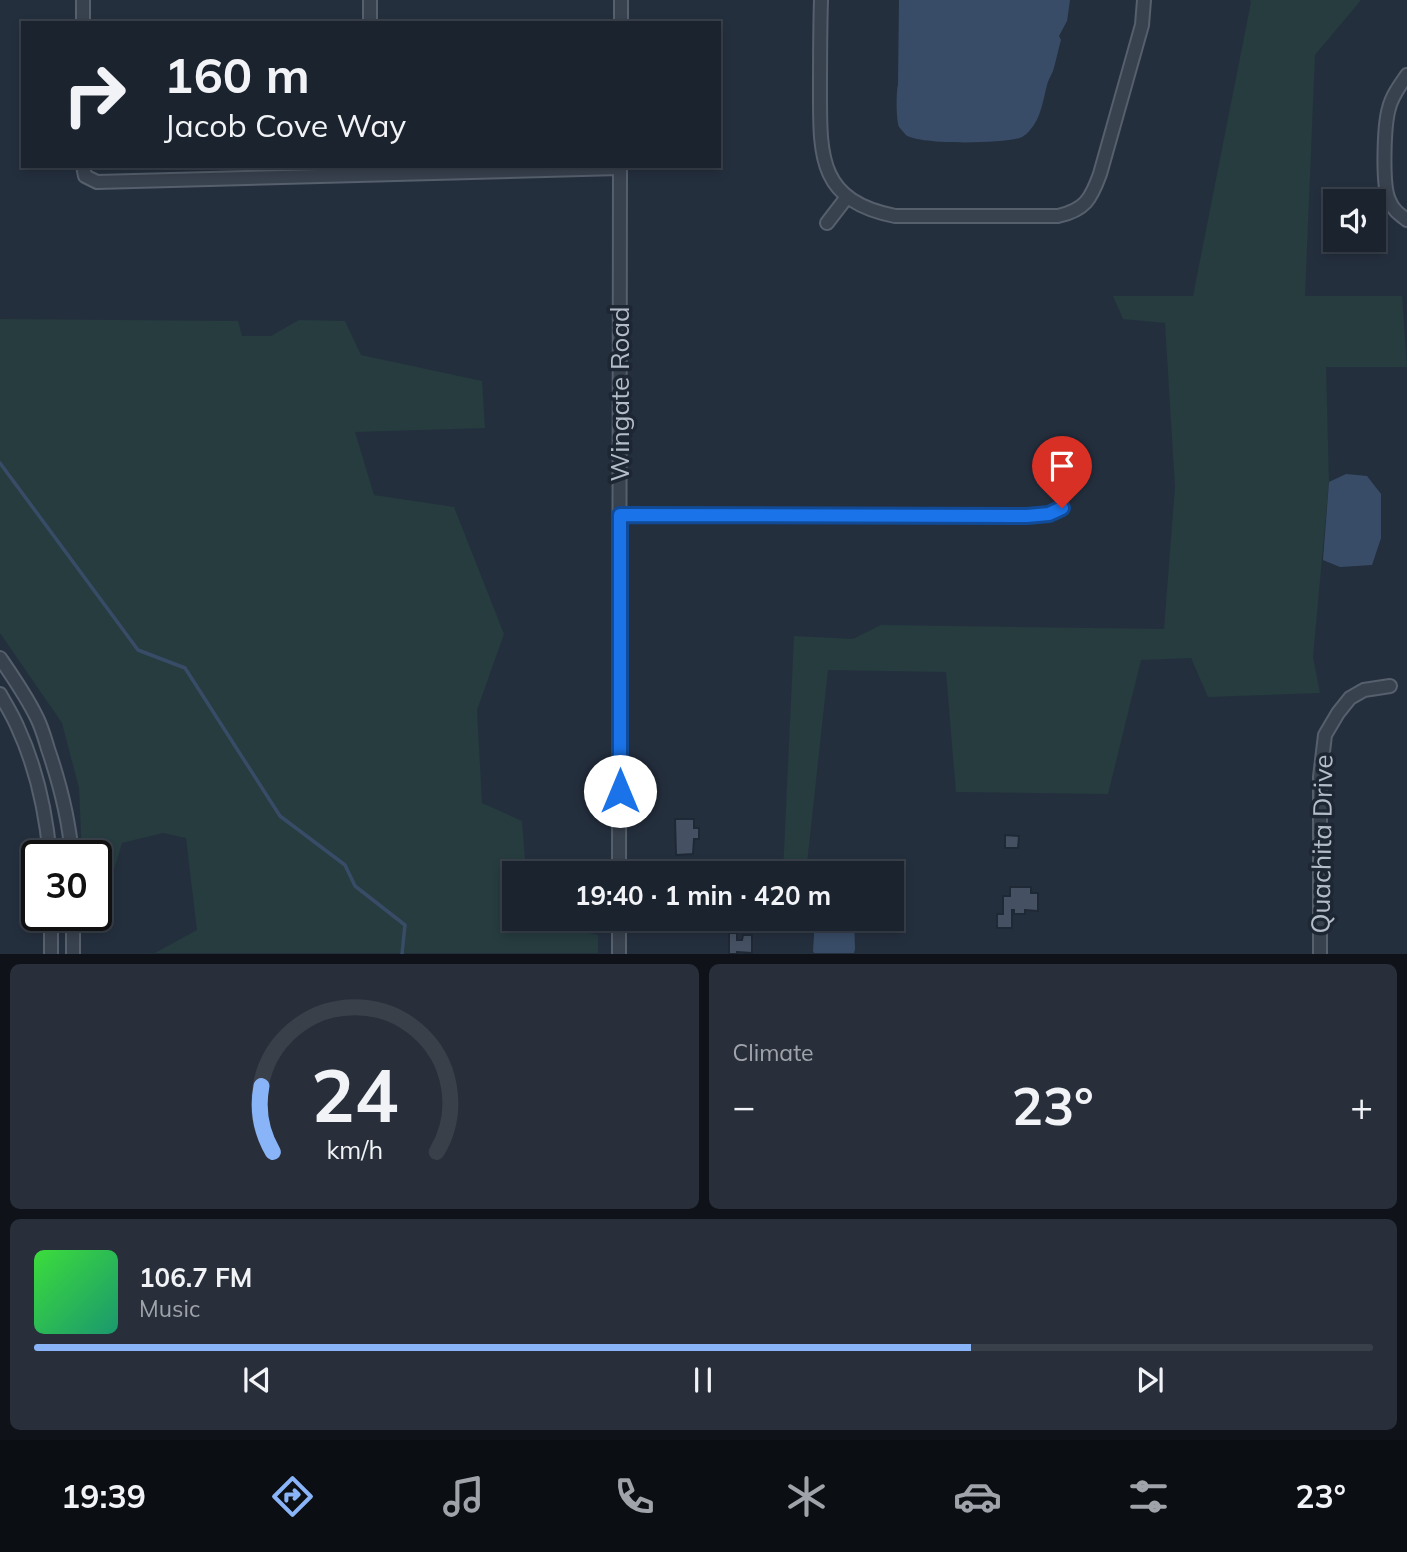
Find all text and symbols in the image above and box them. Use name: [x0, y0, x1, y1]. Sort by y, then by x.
text: 160 m: [164, 44, 310, 105]
icon: right: [49, 49, 140, 140]
text: Jacob Cove Way: [164, 105, 406, 145]
map controls: [1323, 189, 1386, 252]
button: sound: [1323, 189, 1386, 252]
street label: Wingate Road: [603, 306, 636, 482]
pin: [1032, 436, 1092, 508]
icon: arrive: [1043, 447, 1081, 485]
position arrow: [583, 754, 657, 828]
street label: Quachita Drive: [1303, 754, 1340, 934]
speed limit sign: 30: [21, 840, 112, 931]
text: 19:40 · 1 min · 420 m: [575, 879, 831, 912]
text: Climate: [733, 1038, 814, 1067]
text: 24: [311, 1050, 398, 1141]
text: 23°: [1012, 1073, 1094, 1138]
text: −: [733, 1082, 755, 1130]
text: +: [1350, 1082, 1373, 1130]
text: km/h: [326, 1134, 383, 1165]
text: 106.7 FM: [139, 1261, 252, 1294]
text: Music: [139, 1294, 200, 1323]
icon: previous: [238, 1361, 276, 1399]
icon: pause: [684, 1361, 722, 1399]
icon: next: [1131, 1361, 1169, 1399]
icon: directions: [268, 1472, 317, 1521]
icon: music: [439, 1472, 488, 1521]
icon: phone: [610, 1472, 659, 1521]
icon: climate: [782, 1472, 831, 1521]
icon: car: [953, 1472, 1002, 1521]
icon: filters: [1124, 1472, 1173, 1521]
text: 19:39: [61, 1476, 146, 1516]
text: 23°: [1295, 1476, 1346, 1516]

